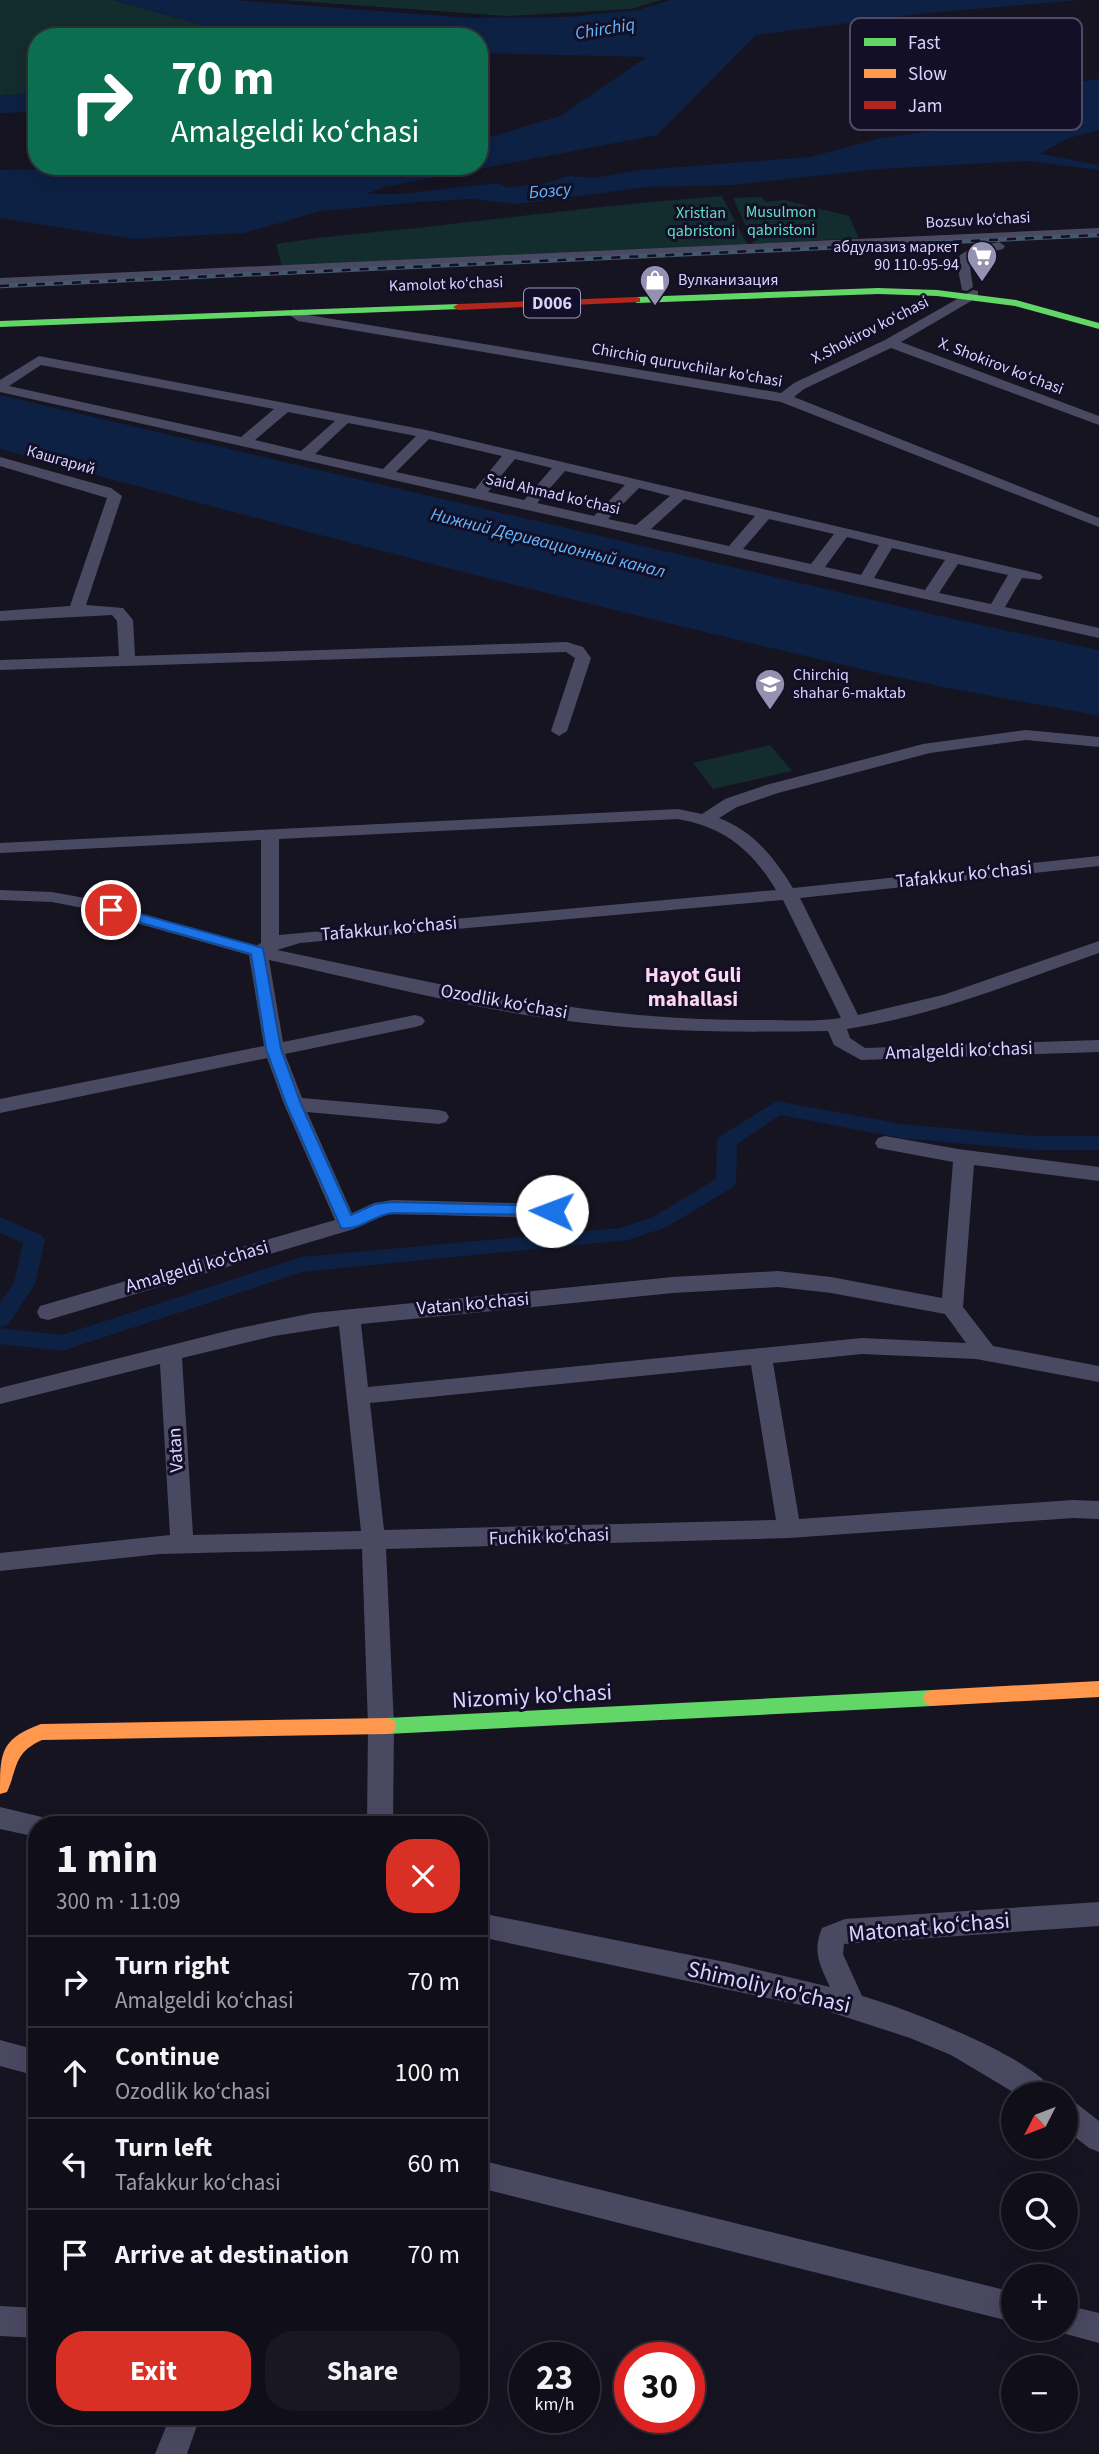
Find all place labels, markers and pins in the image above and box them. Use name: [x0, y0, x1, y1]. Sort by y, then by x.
place label: абдулазиз маркет 90 110-95-94: [833, 236, 959, 276]
supermarket icon: абдулазиз маркет 90 110-95-94: [965, 239, 999, 283]
shop icon: Вулканизация: [638, 263, 672, 307]
place label: Вулканизация: [678, 269, 778, 291]
place label: Chirchiq shahar 6-maktab: [793, 664, 906, 704]
school or university icon: Chirchiq shahar 6-maktab: [753, 667, 787, 711]
pin: [81, 880, 141, 940]

